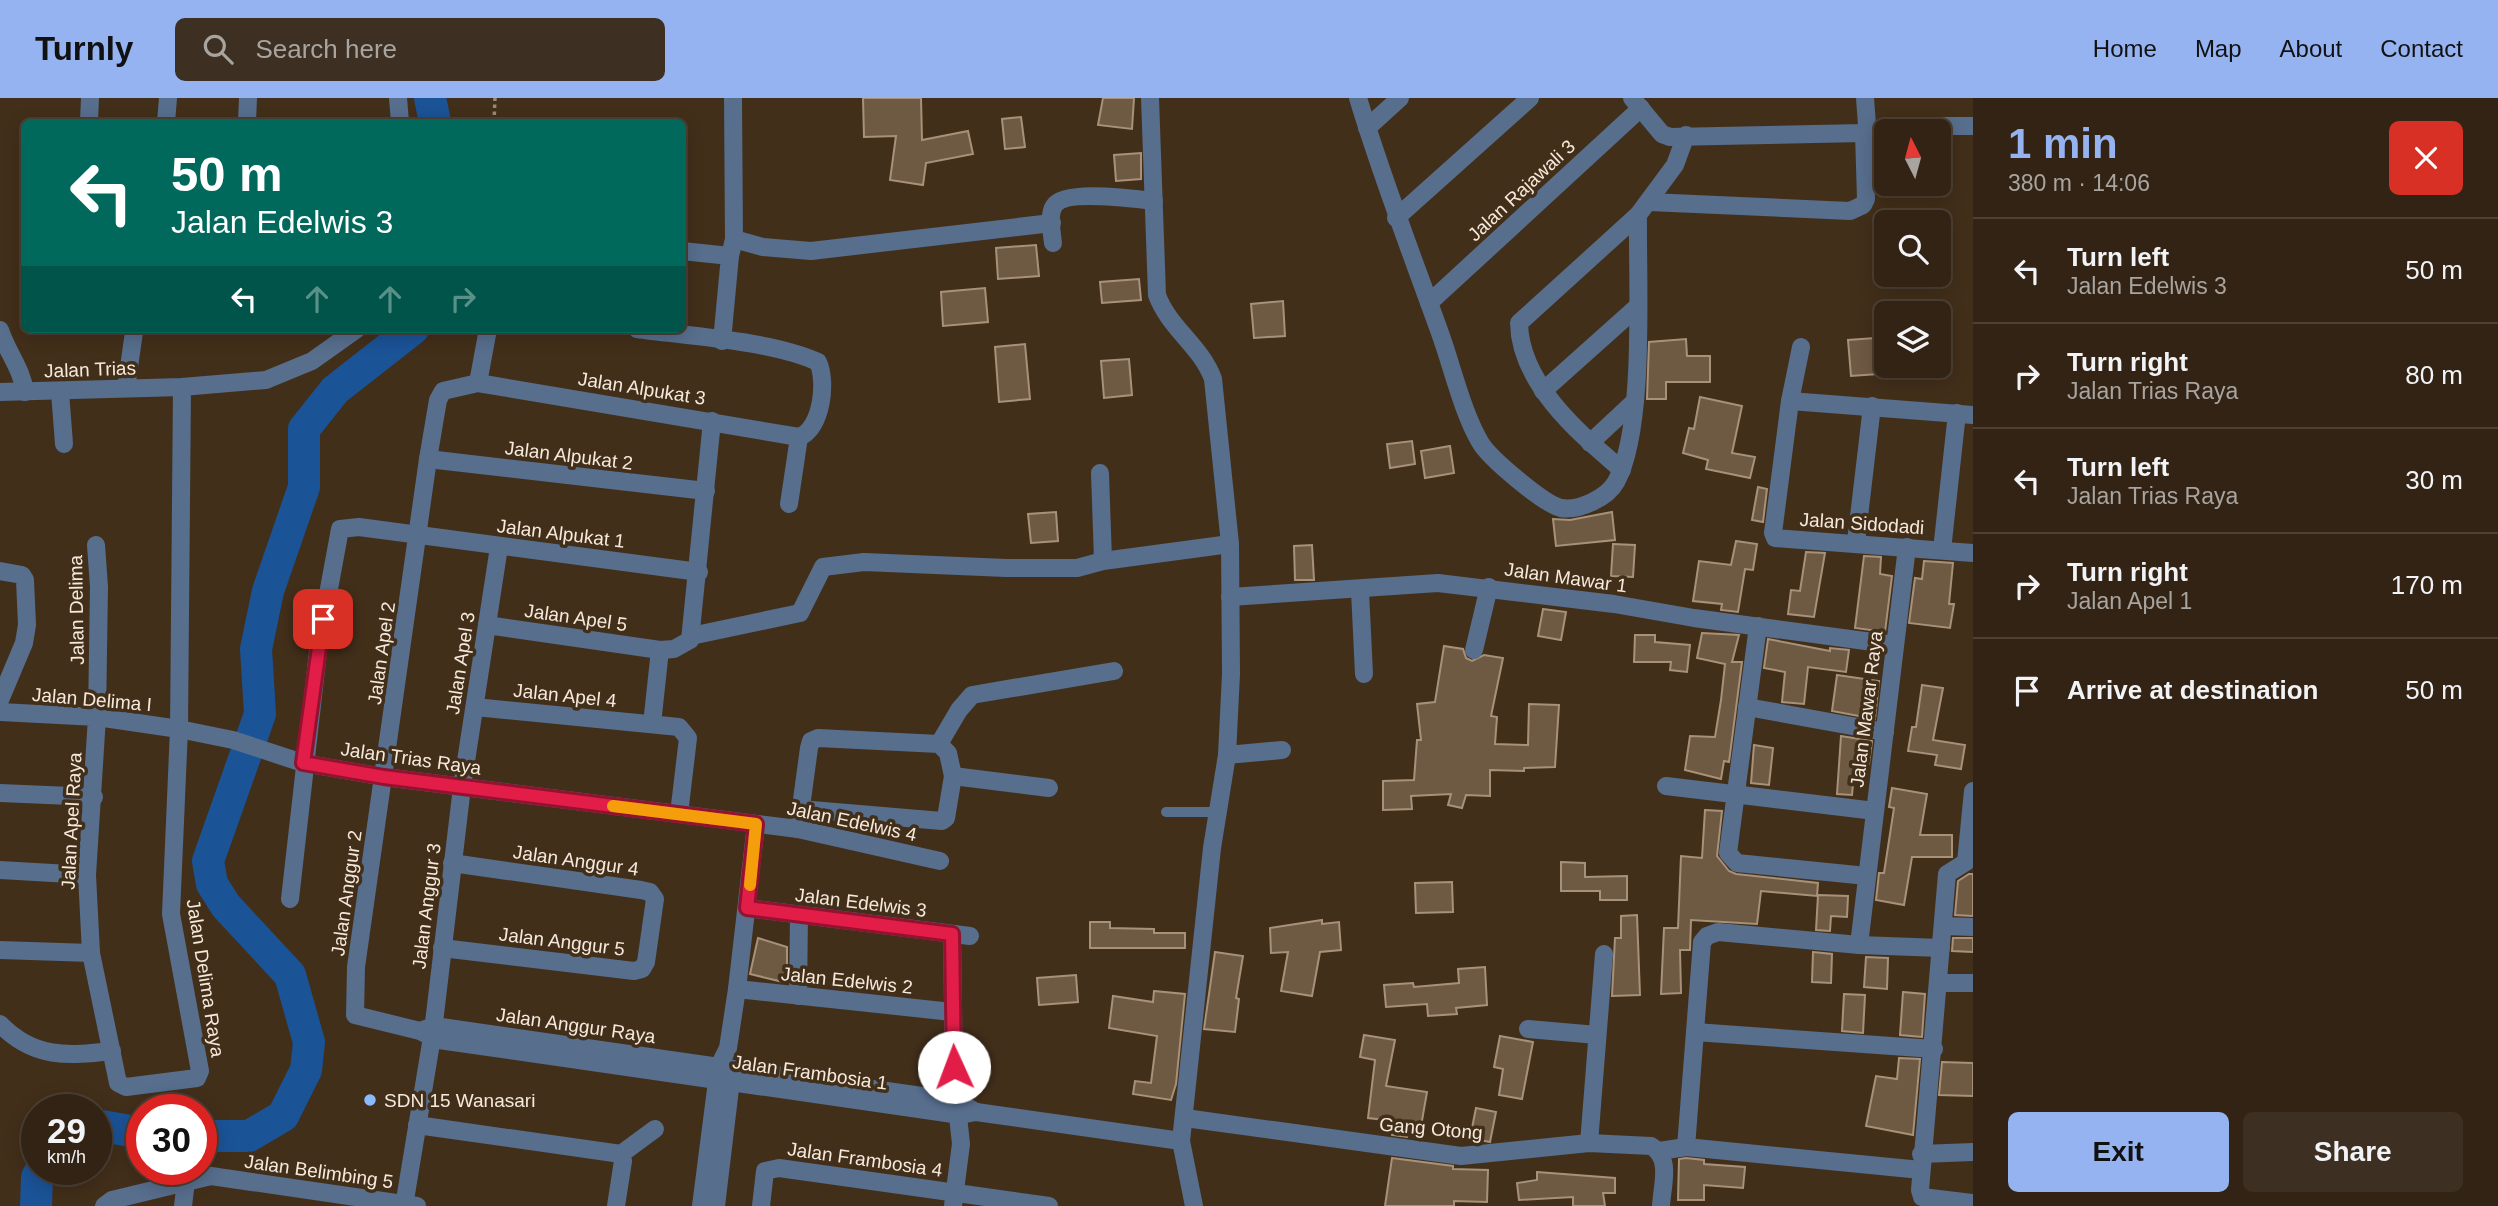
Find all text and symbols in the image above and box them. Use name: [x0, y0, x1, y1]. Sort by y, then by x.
search box: [175, 18, 665, 81]
text: Turnly: [35, 30, 133, 67]
icon: search: [199, 30, 237, 68]
text: Search here: [255, 34, 397, 64]
text: Home: [2093, 35, 2157, 62]
text: Map: [2195, 35, 2242, 62]
text: About: [2280, 35, 2342, 62]
text: Contact: [2380, 35, 2463, 62]
north arrow: [1874, 119, 1951, 196]
map controls: [1874, 119, 1951, 378]
text: 1 min: [2008, 120, 2118, 167]
button: close: [2389, 121, 2463, 195]
street label: Jalan Rajawali 3: [1464, 136, 1579, 245]
icon: left: [56, 147, 147, 238]
text: 50 m: [171, 147, 283, 201]
text: 380 m · 14:06: [2008, 170, 2150, 196]
text: Jalan Edelwis 3: [171, 204, 393, 240]
button: search: [1874, 210, 1951, 287]
text: Turn left: [2067, 242, 2169, 272]
icon: left: [2008, 252, 2046, 290]
text: 50 m: [2405, 255, 2463, 285]
text: Jalan Edelwis 3: [2067, 273, 2227, 299]
icon: left: [225, 280, 263, 318]
icon: ahead: [298, 280, 336, 318]
icon: ahead: [371, 280, 409, 318]
icon: right: [444, 280, 482, 318]
button: layers: [1874, 301, 1951, 378]
text: Turn right: [2067, 347, 2188, 377]
street label: Jalan Trias: [44, 357, 136, 382]
icon: right: [2008, 357, 2046, 395]
text: 80 m: [2405, 360, 2463, 390]
street label: Jalan Alpukat 3: [577, 368, 707, 409]
text: Jalan Trias Raya: [2067, 378, 2238, 404]
street label: Jalan Alpukat 2: [504, 437, 634, 474]
text: Turn left: [2067, 452, 2169, 482]
icon: left: [2008, 462, 2046, 500]
text: 30 m: [2405, 465, 2463, 495]
text: Jalan Trias Raya: [2067, 483, 2238, 509]
street label: Jalan Sidodadi: [1799, 509, 1925, 538]
street label: Jalan Alpukat 1: [496, 515, 626, 552]
street label: Jalan Delima: [65, 554, 88, 665]
text: Turn right: [2067, 557, 2188, 587]
street label: Jalan Mawar 1: [1503, 558, 1629, 596]
icon: right: [2008, 567, 2046, 605]
text: 170 m: [2391, 570, 2463, 600]
text: Jalan Apel 1: [2067, 588, 2192, 614]
pin: [293, 589, 353, 649]
icon: arrive: [304, 600, 342, 638]
street label: Jalan Apel 2: [364, 600, 399, 706]
street label: Jalan Apel 5: [523, 600, 629, 635]
street label: Jalan Apel 3: [442, 610, 479, 716]
street label: Jalan Mawar Raya: [1846, 629, 1887, 788]
icon: arrive: [2008, 672, 2046, 710]
text: Arrive at destination: [2067, 675, 2318, 705]
text: 50 m: [2405, 675, 2463, 705]
street label: Jalan Apel 4: [512, 680, 618, 711]
street label: Jalan Delima I: [31, 684, 153, 715]
street label: Jalan Trias Raya: [339, 738, 483, 779]
street label: Jalan Apel Raya: [57, 751, 86, 890]
street label: Jalan Edelwis 4: [785, 797, 919, 846]
street label: Jalan Anggur 2: [327, 829, 366, 957]
street label: Jalan Anggur 4: [512, 841, 641, 880]
street label: Jalan Anggur 3: [408, 842, 445, 970]
street label: Jalan Edelwis 3: [794, 884, 928, 921]
street label: Jalan Delima Raya: [183, 898, 228, 1059]
street label: Jalan Anggur 5: [498, 923, 626, 960]
street label: Jalan Edelwis 2: [780, 963, 914, 998]
street label: Jalan Anggur Raya: [495, 1004, 657, 1047]
position arrow: [917, 1030, 991, 1104]
street label: Jalan Frambosia 1: [731, 1051, 889, 1094]
place label: SDN 15 Wanasari: [384, 1090, 535, 1111]
marker: SDN 15 Wanasari: [362, 1092, 378, 1108]
speed limit sign: 30: [126, 1094, 217, 1185]
text: 29: [47, 1111, 86, 1150]
button: Exit: [2008, 1112, 2229, 1192]
button: Share: [2243, 1112, 2463, 1192]
street label: Gang Otong: [1378, 1114, 1483, 1143]
street label: Jalan Frambosia 4: [786, 1138, 944, 1181]
text: km/h: [47, 1147, 86, 1167]
street label: Jalan Belimbing 5: [243, 1151, 395, 1192]

